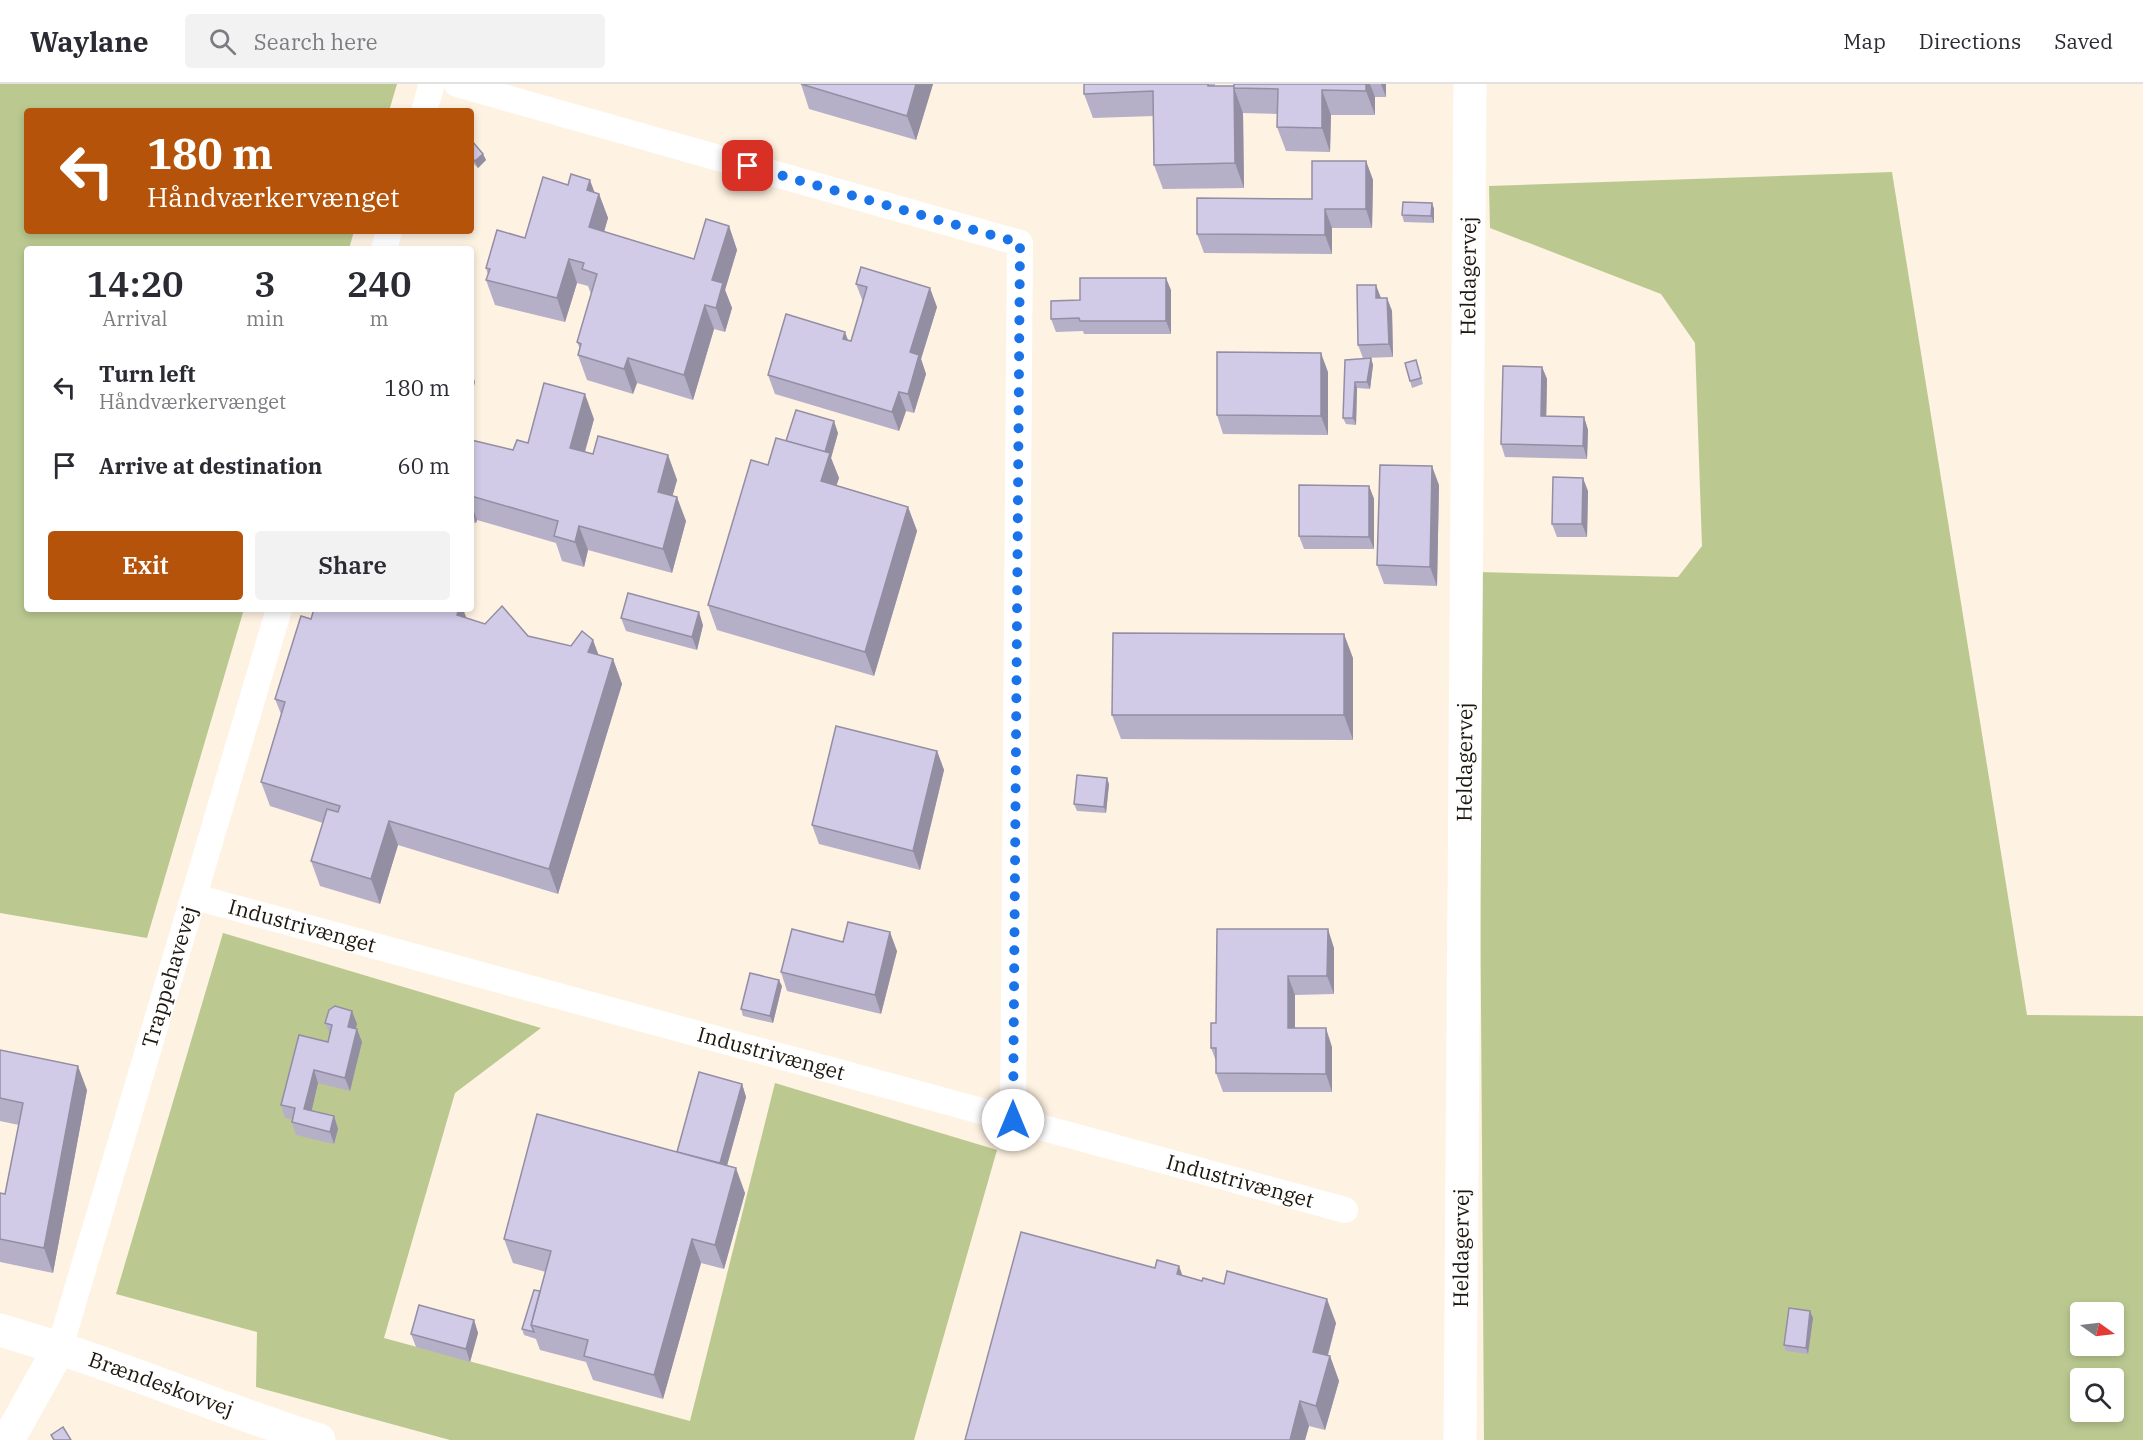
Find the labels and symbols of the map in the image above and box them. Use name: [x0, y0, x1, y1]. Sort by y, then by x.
pin: [722, 140, 773, 191]
street label: Heldagervej: [1453, 216, 1482, 336]
street label: Heldagervej: [1450, 702, 1478, 822]
street label: Industrivænget: [226, 892, 379, 959]
street label: Trappehavevej: [135, 902, 203, 1051]
street label: Industrivænget: [694, 1019, 848, 1086]
position arrow: [981, 1088, 1045, 1152]
street label: Industrivænget: [1163, 1147, 1317, 1214]
street label: Heldagervej: [1446, 1188, 1475, 1308]
north arrow: [2070, 1302, 2124, 1356]
street label: Brændeskovvej: [85, 1344, 238, 1423]

